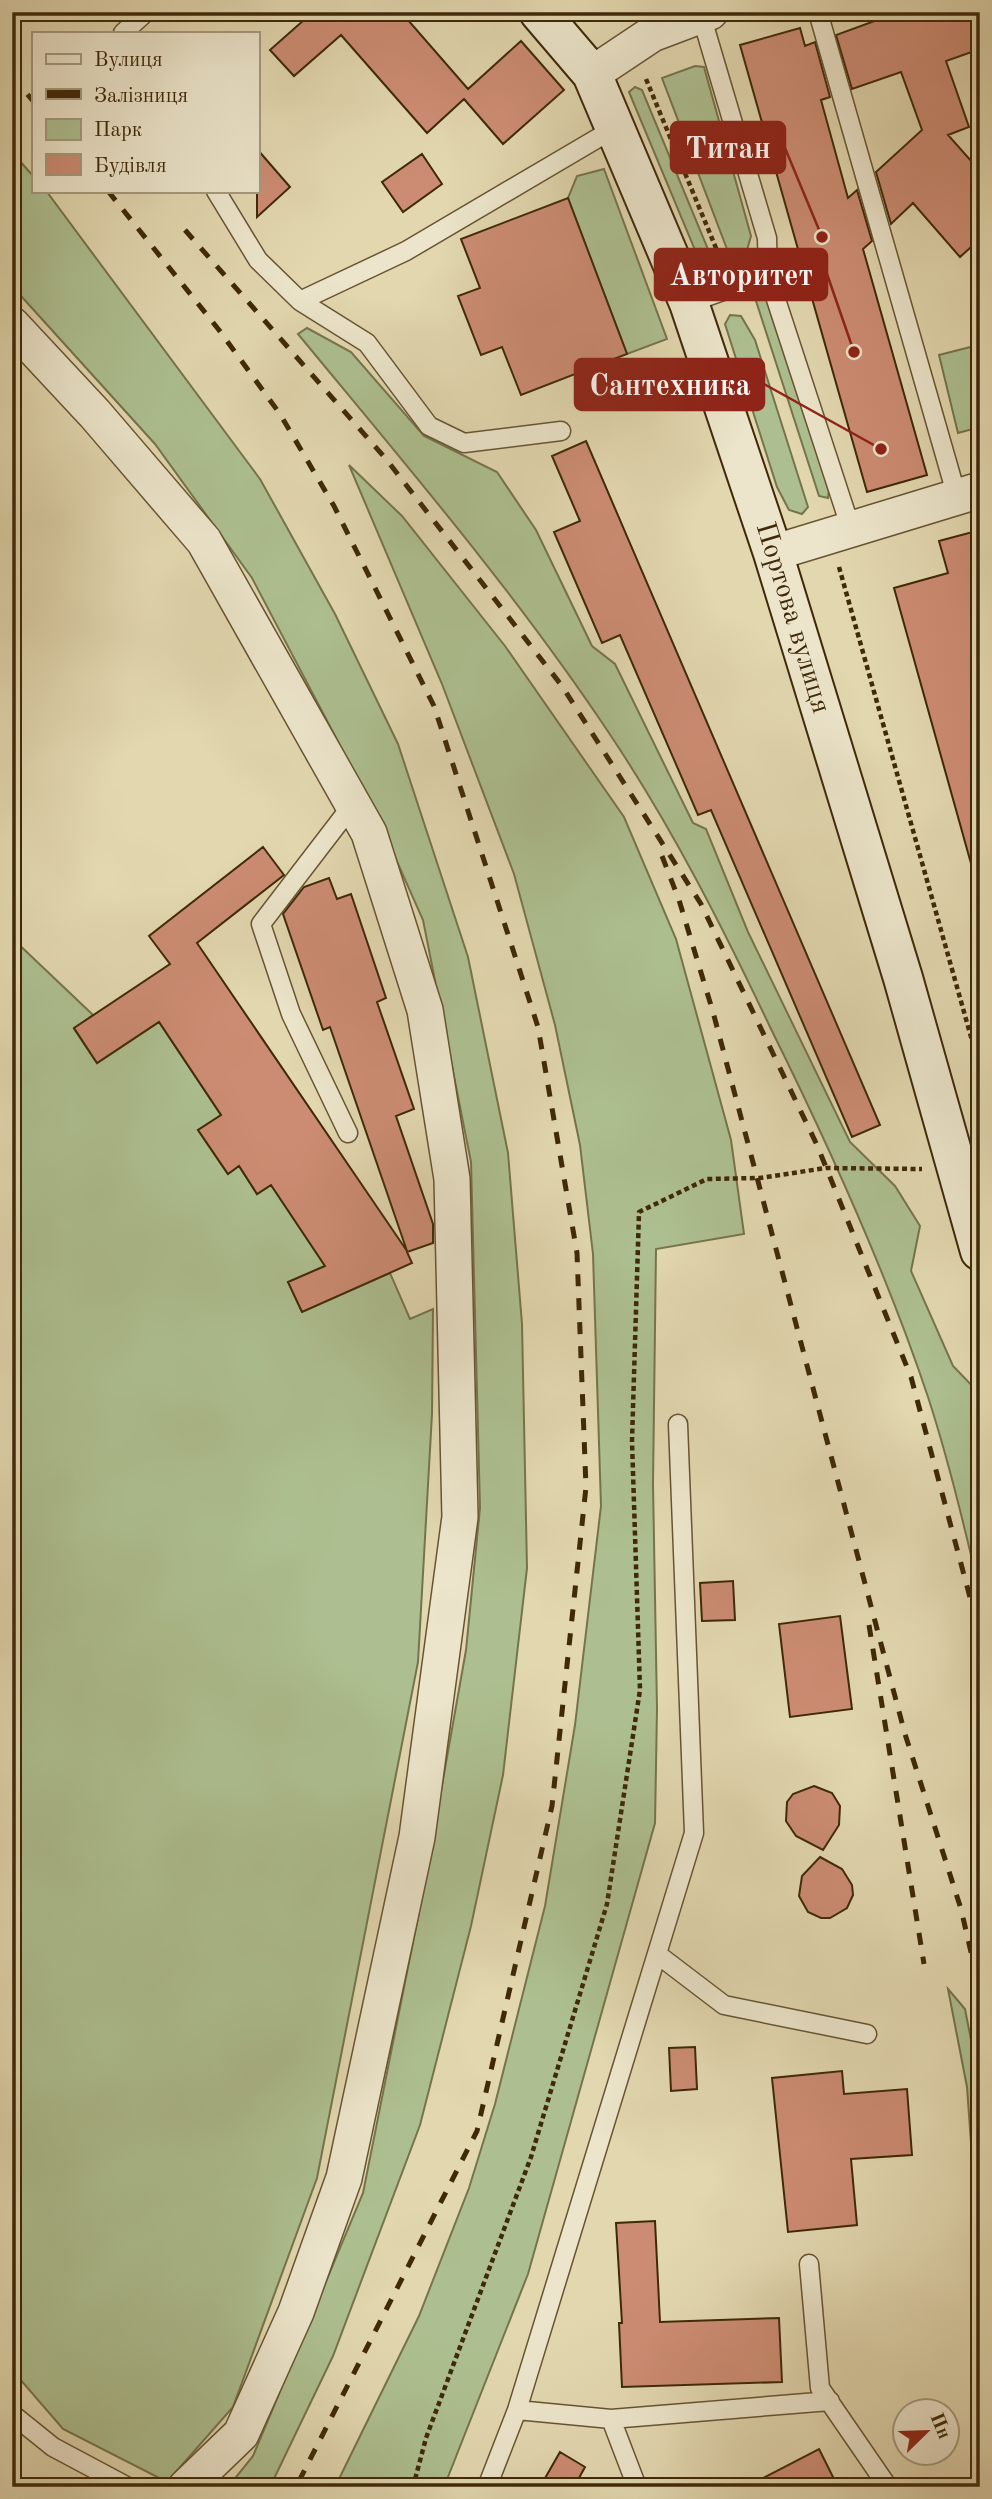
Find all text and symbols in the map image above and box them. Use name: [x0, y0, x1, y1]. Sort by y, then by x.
legend: [32, 32, 259, 192]
text: Вулиця: [94, 50, 163, 71]
text: Залізниця: [94, 86, 188, 107]
text: Парк: [94, 120, 143, 141]
callout: Титан: [671, 122, 785, 173]
text: Титан: [685, 135, 771, 165]
text: Будівля: [94, 156, 167, 177]
callout: Авторитет: [655, 249, 827, 300]
text: Авторитет: [669, 262, 813, 292]
callout: Сантехника: [575, 359, 764, 410]
text: Сантехника: [589, 372, 751, 402]
street label: Портова вулиця: [750, 519, 834, 717]
north arrow: [890, 2398, 960, 2468]
text: Пн: [925, 2411, 953, 2442]

